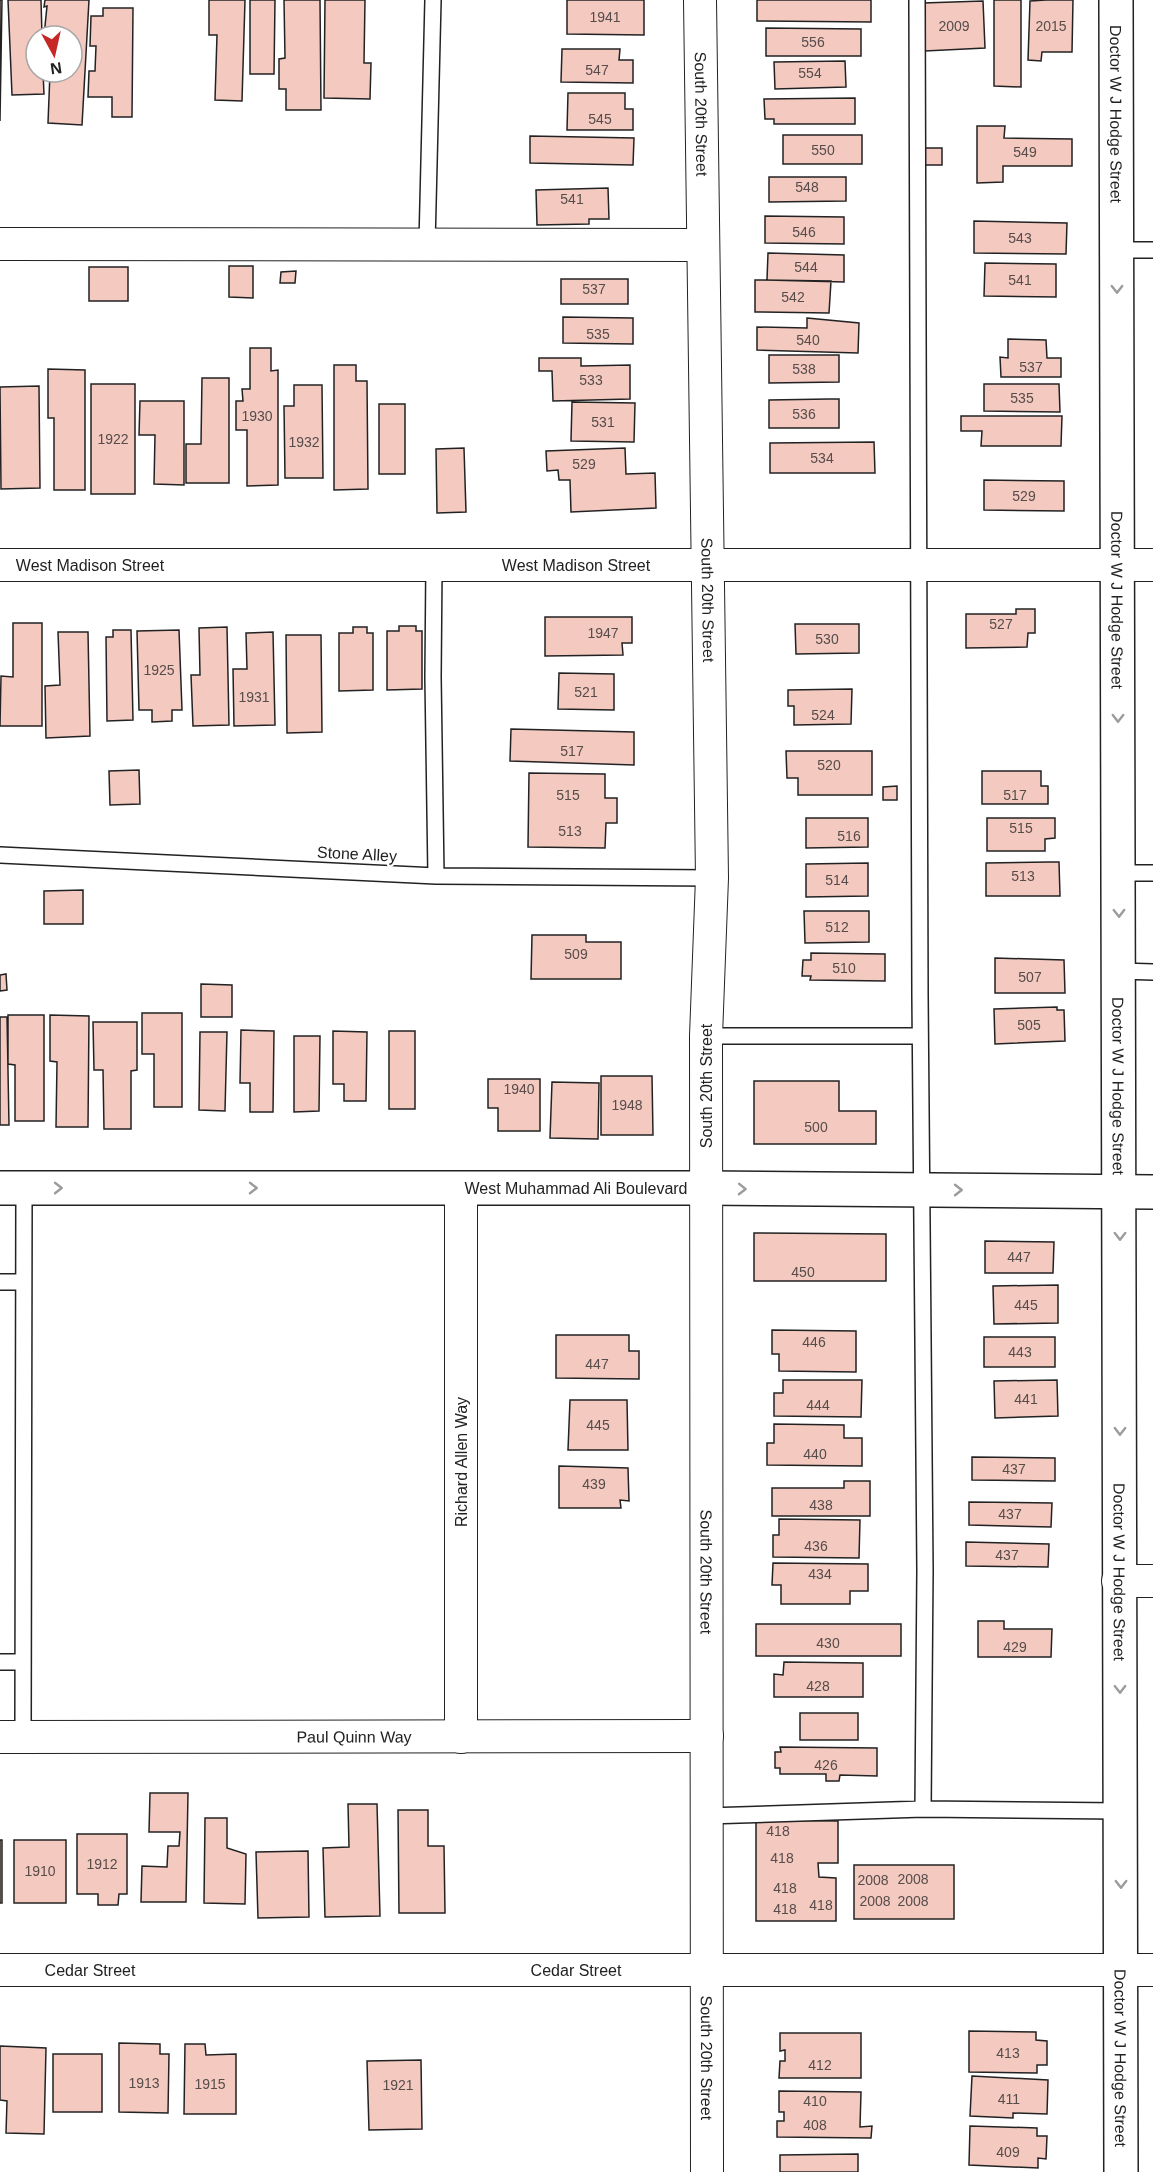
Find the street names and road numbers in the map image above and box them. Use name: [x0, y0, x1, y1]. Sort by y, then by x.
street label: Doctor W J Hodge Street: [1108, 25, 1125, 204]
street label: South 20th Street: [692, 52, 711, 177]
street label: Doctor W J Hodge Street: [1109, 511, 1126, 690]
street label: South 20th Street: [699, 538, 718, 663]
street label: West Madison Street: [16, 557, 165, 574]
street label: West Madison Street: [502, 557, 651, 574]
street label: Stone Alley: [317, 843, 397, 865]
street label: Doctor W J Hodge Street: [1110, 997, 1127, 1176]
street label: South 20th Street: [698, 1023, 715, 1148]
street label: West Muhammad Ali Boulevard: [464, 1180, 688, 1197]
street label: Richard Allen Way: [453, 1397, 470, 1527]
street label: Doctor W J Hodge Street: [1111, 1483, 1128, 1662]
street label: South 20th Street: [698, 1509, 715, 1635]
street label: Paul Quinn Way: [296, 1728, 412, 1745]
street label: Cedar Street: [45, 1962, 136, 1979]
street label: Cedar Street: [531, 1962, 622, 1979]
street label: Doctor W J Hodge Street: [1112, 1969, 1129, 2148]
street label: South 20th Street: [698, 1995, 715, 2121]

